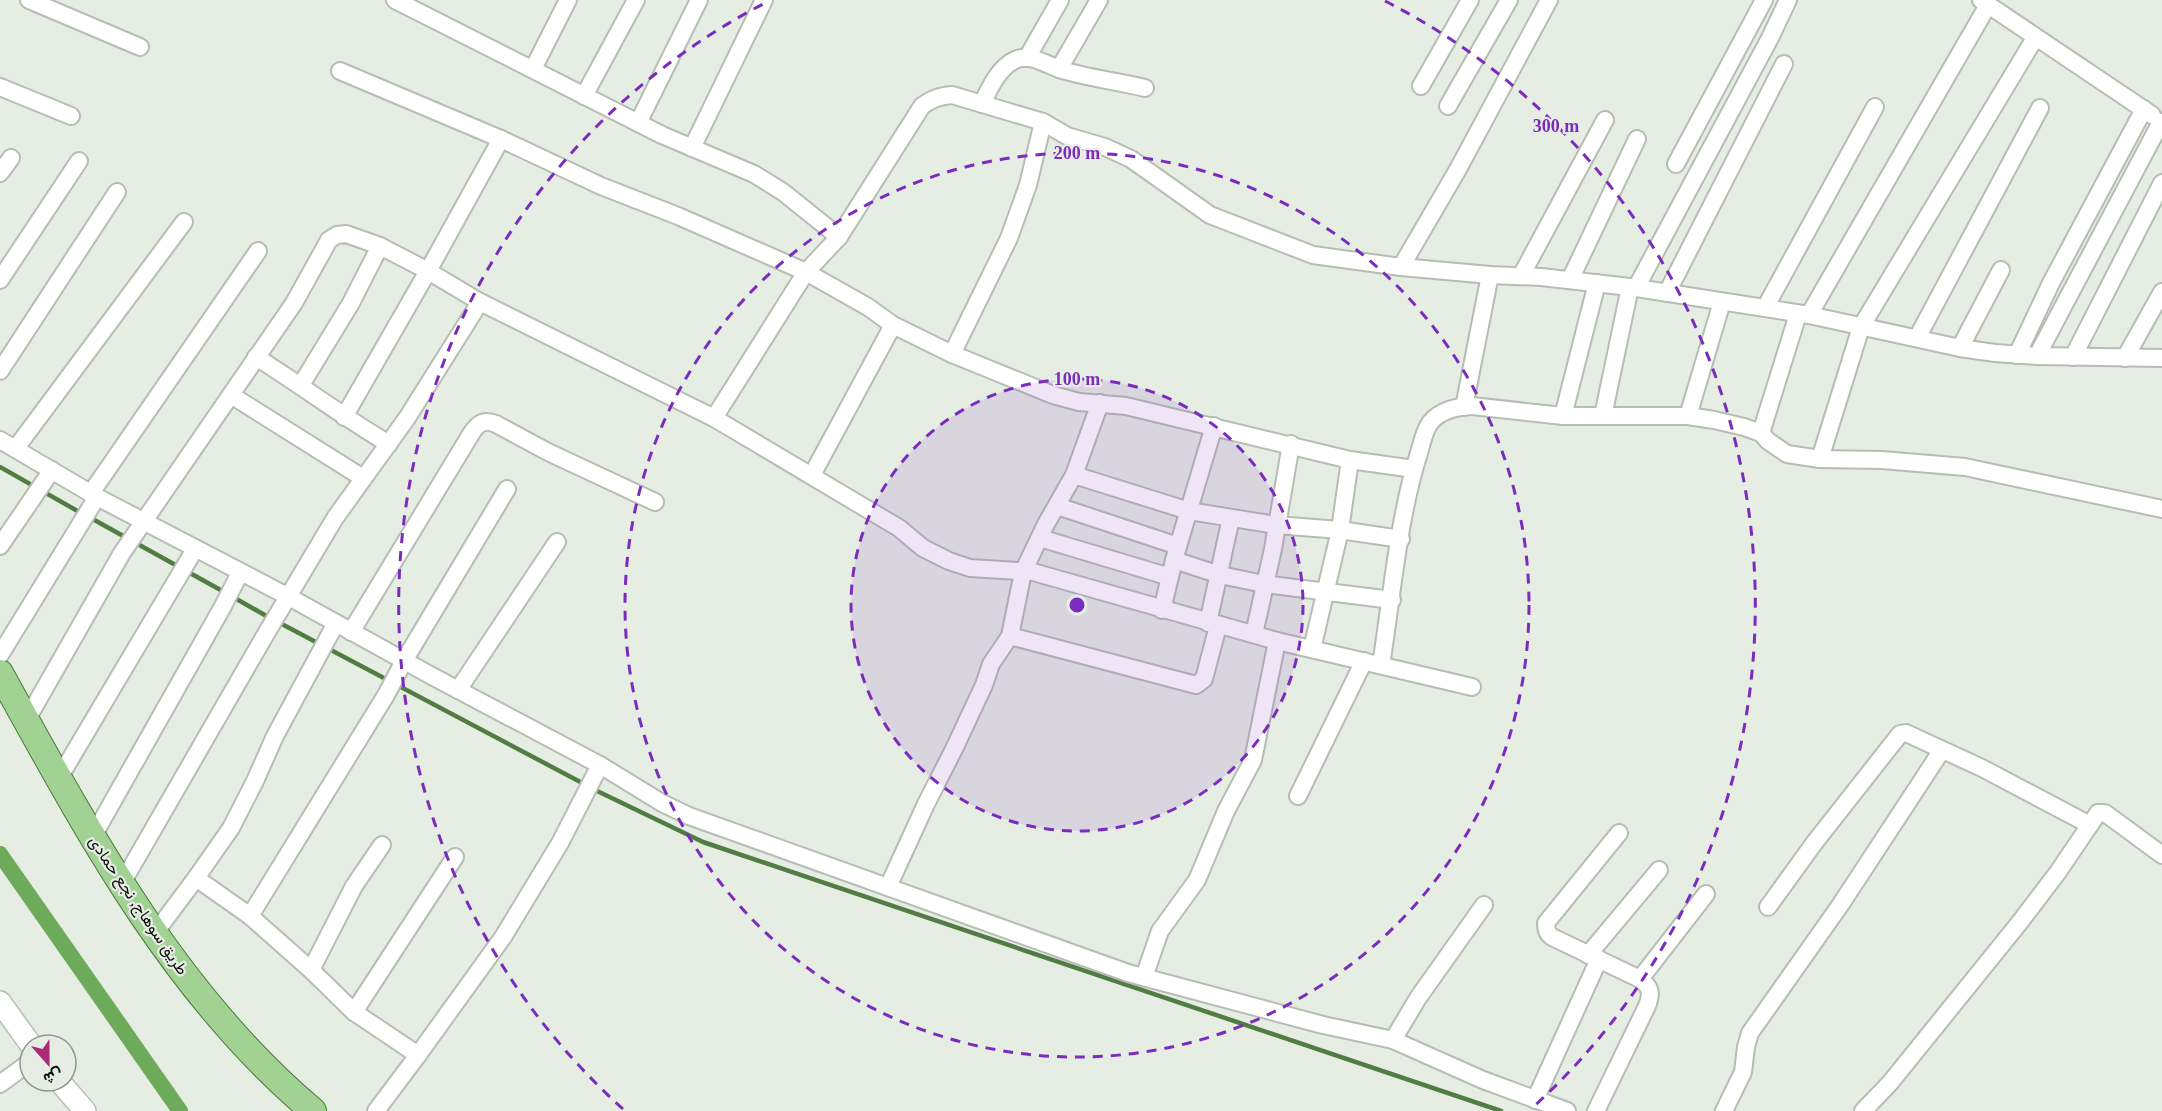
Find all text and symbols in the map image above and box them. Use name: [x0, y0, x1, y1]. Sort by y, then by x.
text: 300 m: [1533, 116, 1579, 136]
text: 200 m: [1054, 143, 1100, 163]
text: 100 m: [1054, 369, 1100, 389]
centre of rings: [1067, 595, 1087, 615]
street label: طريق سوهاج, نجع حمادى: [83, 833, 191, 980]
north arrow: [18, 1033, 78, 1093]
text: ش: [41, 1064, 65, 1088]

